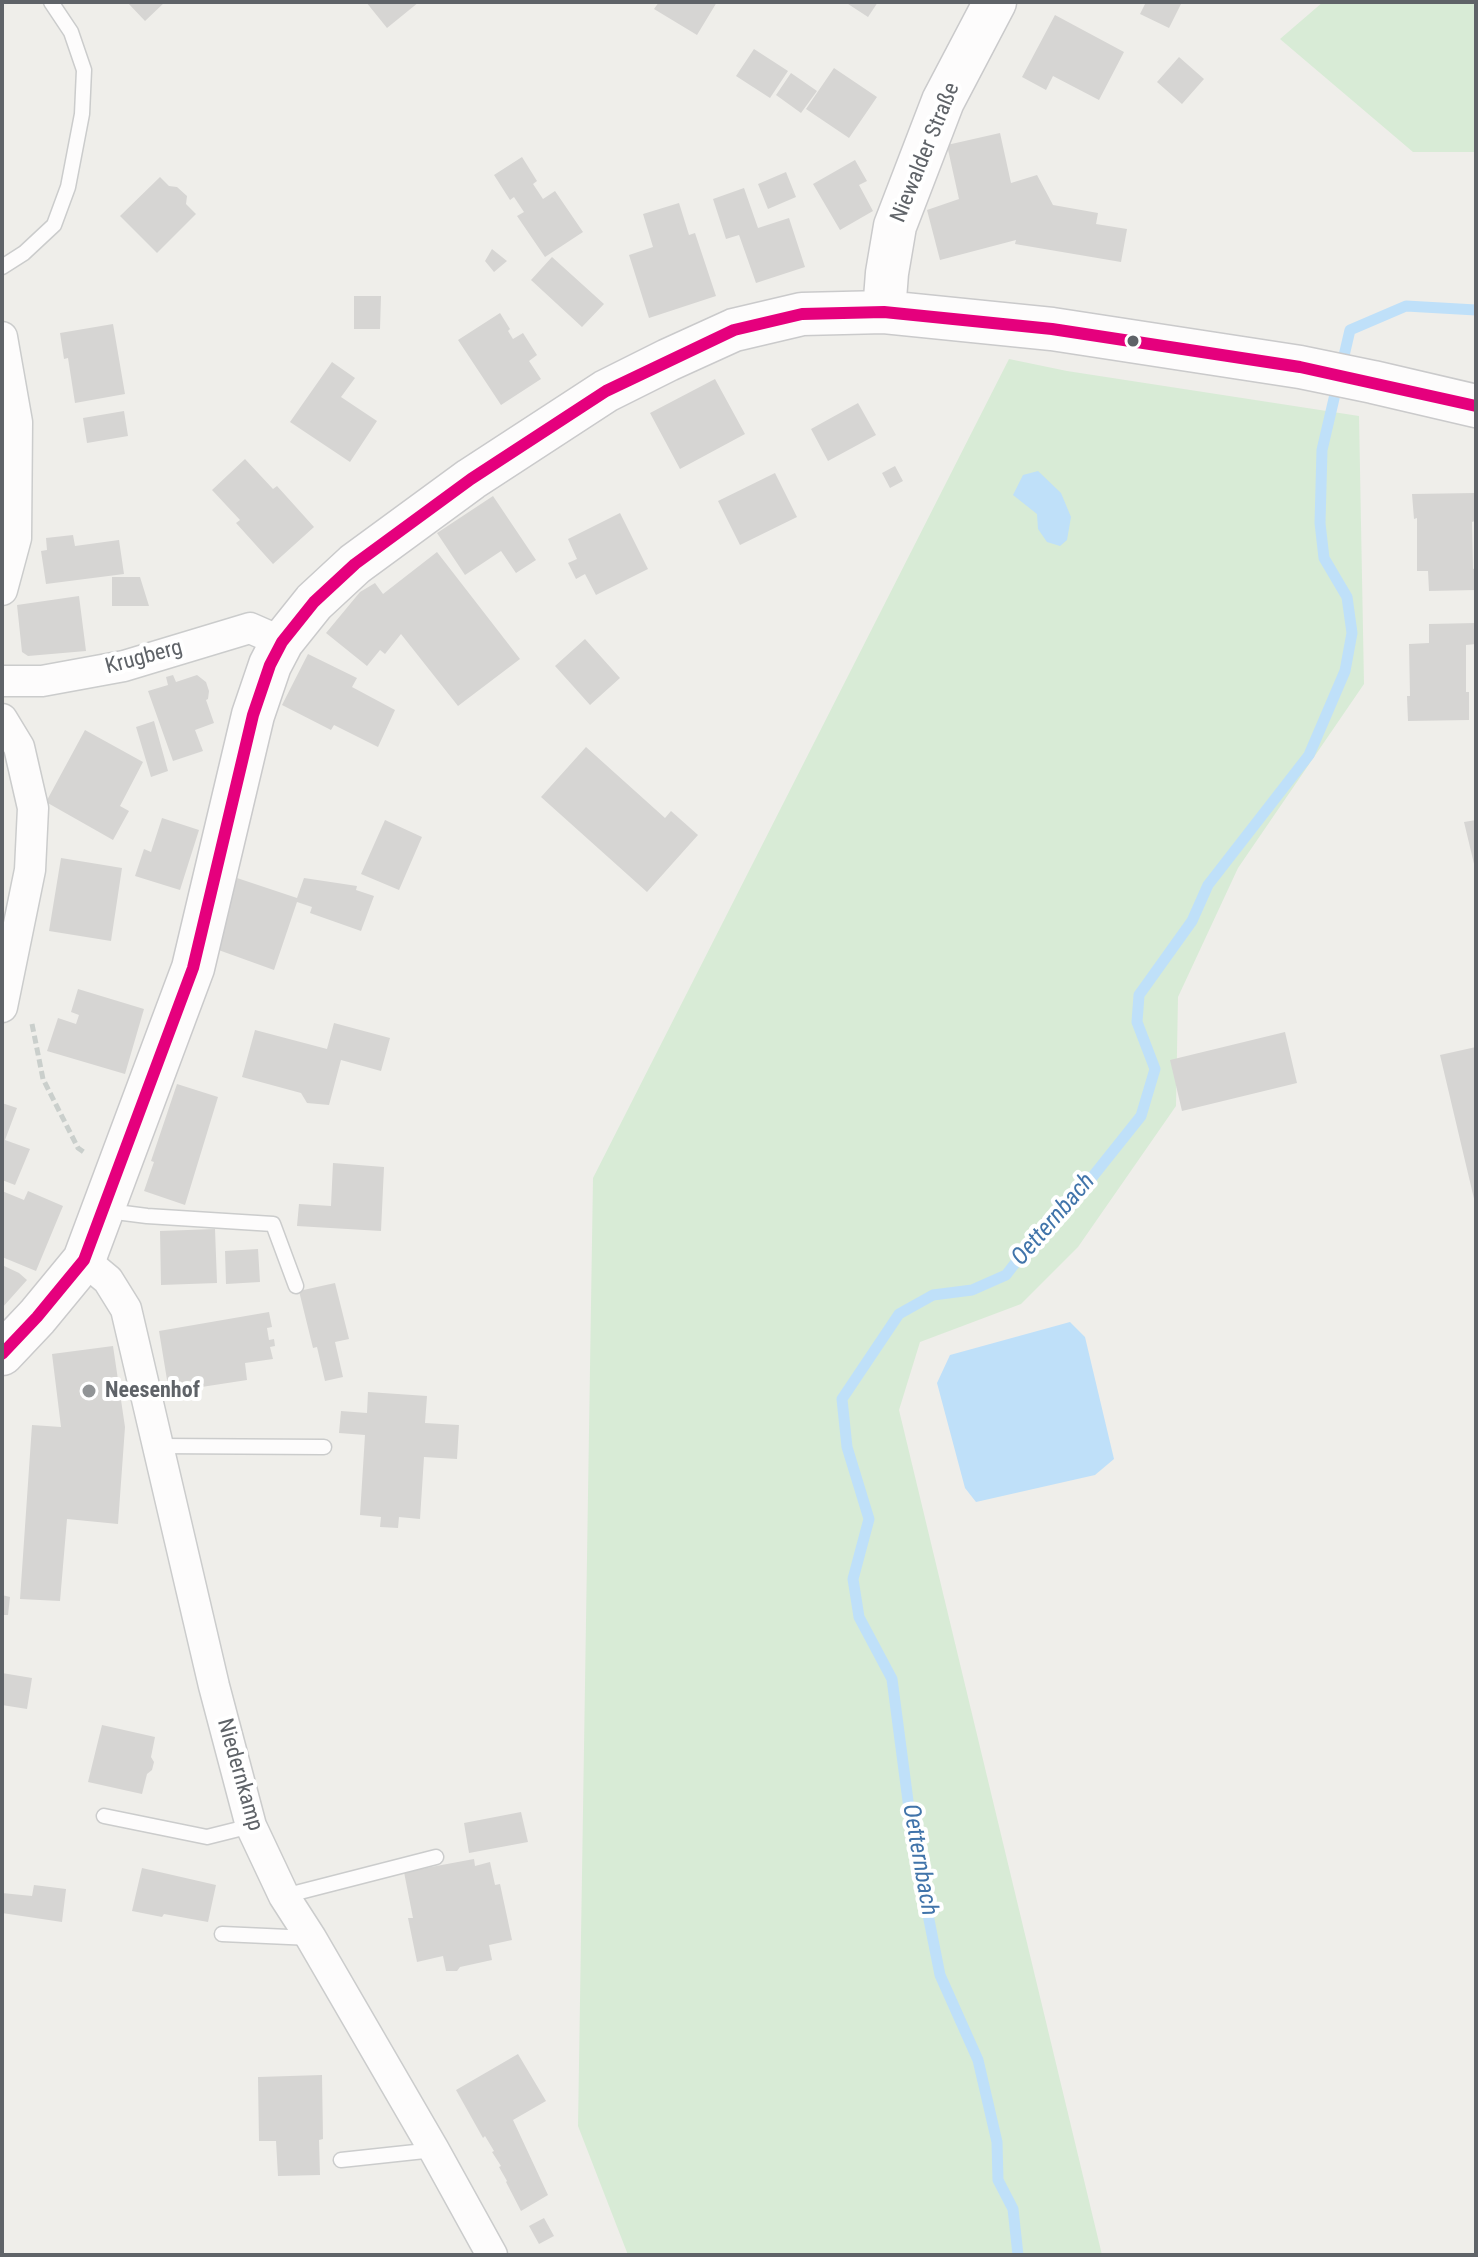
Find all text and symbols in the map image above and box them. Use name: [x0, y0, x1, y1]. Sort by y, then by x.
street label: Niewalder Straße: [886, 79, 966, 227]
unlabelled marker: [1125, 333, 1141, 349]
street label: Krugberg: [103, 635, 185, 681]
water label: Oetternbach: [1006, 1168, 1102, 1272]
place label: Neesenhof: [105, 1378, 200, 1404]
marker: Neesenhof: [80, 1382, 98, 1400]
street label: Niedernkamp: [210, 1716, 268, 1834]
water label: Oetternbach: [895, 1802, 943, 1918]

